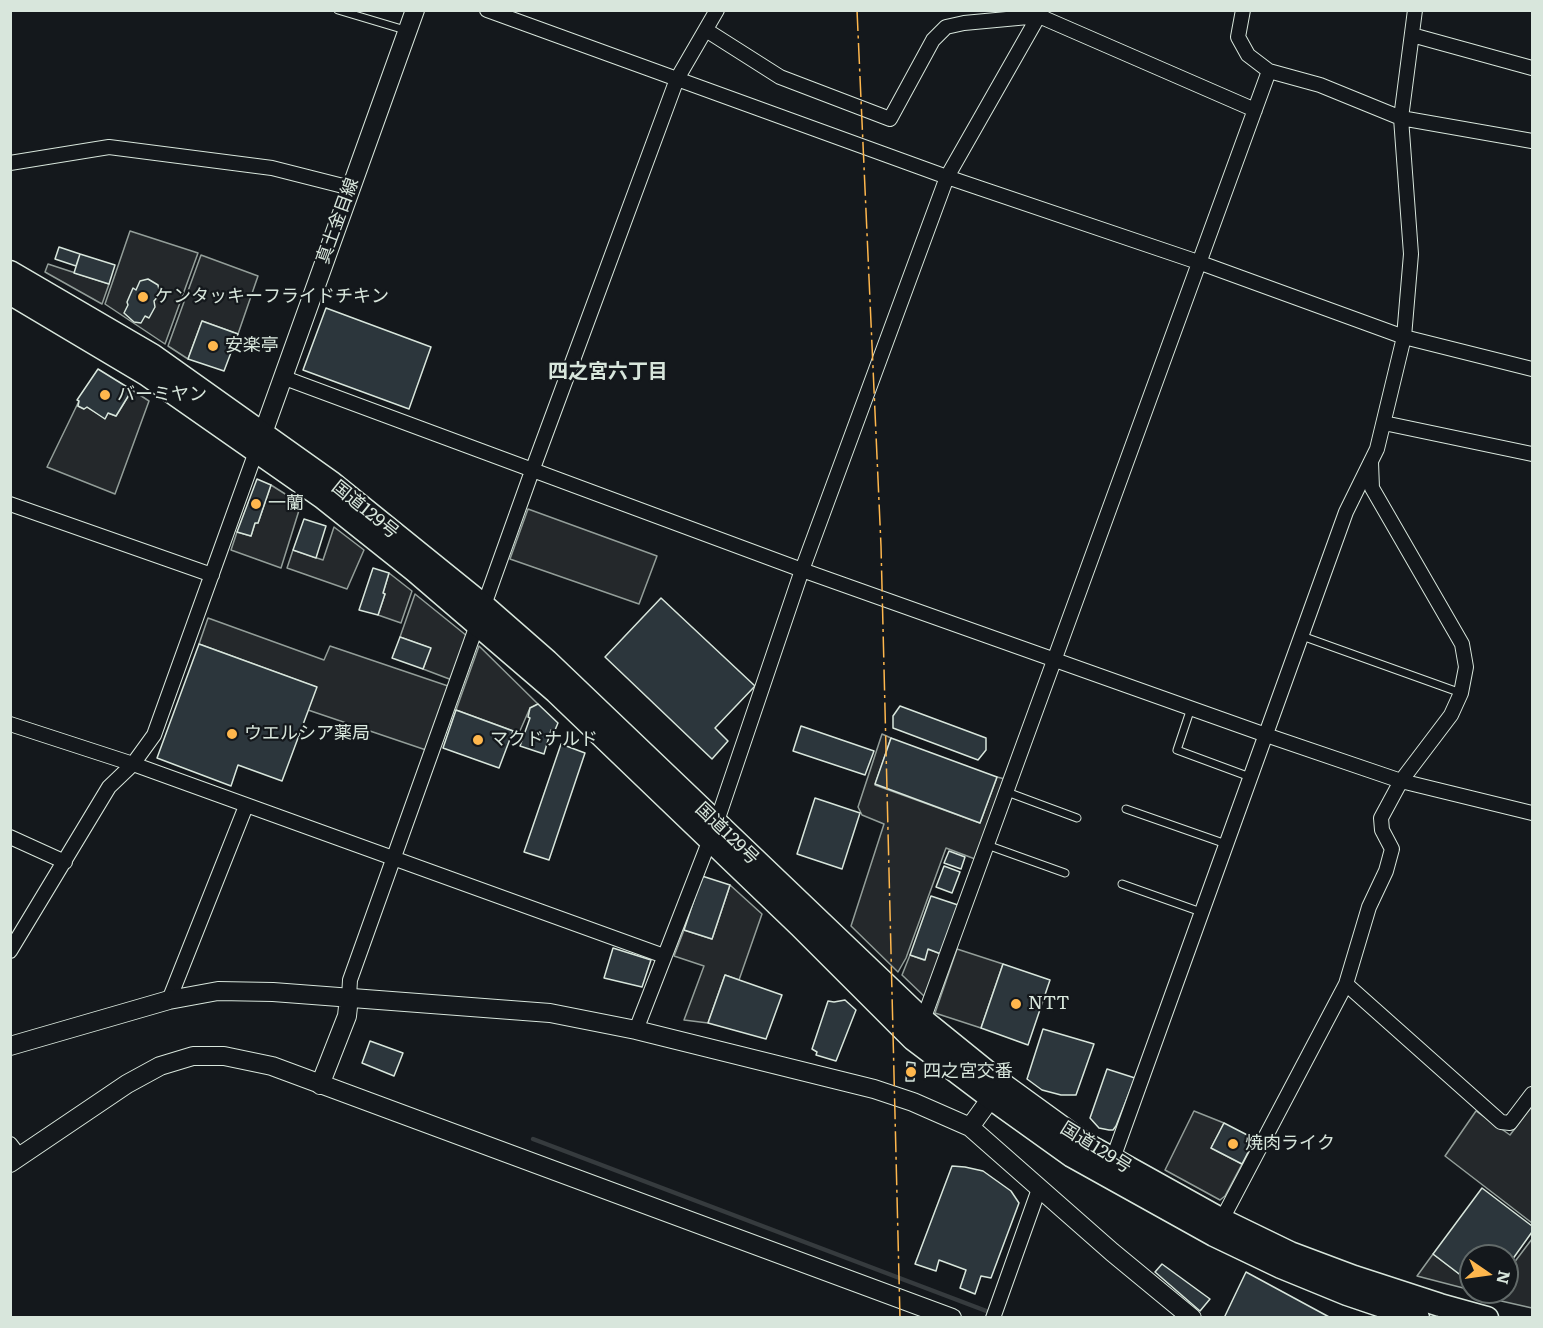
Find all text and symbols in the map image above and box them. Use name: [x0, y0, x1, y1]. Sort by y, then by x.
street label: 真土金目線: [312, 175, 364, 267]
place label: ケンタッキーフライドチキン: [155, 286, 389, 308]
marker: ケンタッキーフライドチキン: [136, 290, 150, 304]
place label: 安楽亭: [225, 335, 279, 357]
marker: 安楽亭: [206, 339, 220, 353]
district label: 四之宮六丁目: [548, 360, 668, 384]
place label: バーミヤン: [117, 384, 207, 406]
marker: バーミヤン: [98, 388, 112, 402]
street label: 国道129号: [327, 476, 403, 544]
place label: 一蘭: [268, 493, 304, 515]
marker: 一蘭: [249, 497, 263, 511]
place label: ウエルシア薬局: [244, 723, 370, 745]
marker: ウエルシア薬局: [225, 727, 239, 741]
place label: マクドナルド: [490, 729, 598, 751]
marker: マクドナルド: [471, 733, 485, 747]
street label: 国道129号: [691, 798, 763, 870]
place label: NTT: [1028, 993, 1070, 1015]
marker: NTT: [1009, 997, 1023, 1011]
place label: 四之宮交番: [923, 1061, 1013, 1083]
marker: 四之宮交番: [904, 1065, 918, 1079]
street label: 国道129号: [1056, 1118, 1136, 1178]
place label: 焼肉ライク: [1245, 1133, 1335, 1155]
marker: 焼肉ライク: [1226, 1137, 1240, 1151]
north arrow: [1459, 1244, 1519, 1304]
text: N: [1491, 1268, 1518, 1287]

